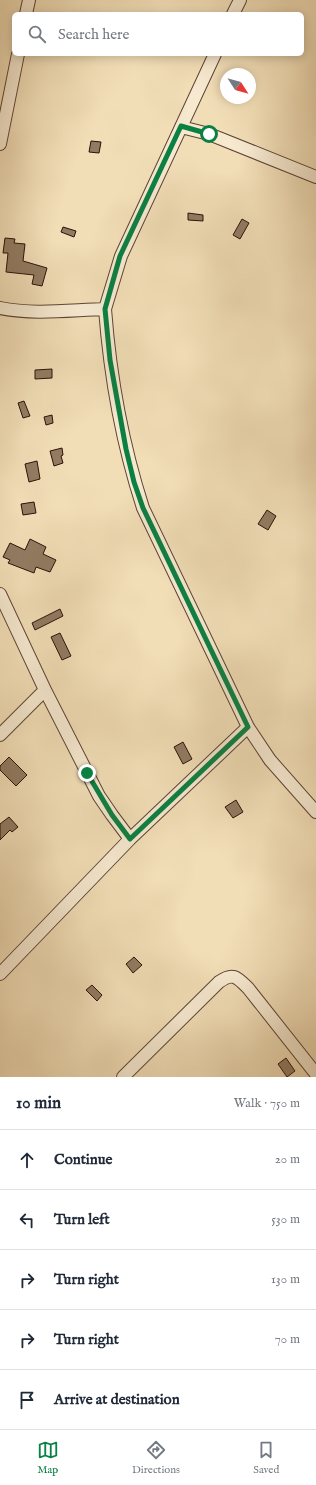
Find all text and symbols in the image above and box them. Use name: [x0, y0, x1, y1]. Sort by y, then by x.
search box: [12, 12, 304, 56]
icon: search: [26, 23, 48, 45]
text: Search here: [58, 25, 129, 44]
north arrow: [220, 68, 256, 104]
route start: [200, 125, 218, 143]
route end: [78, 764, 96, 782]
text: 10 min: [16, 1093, 61, 1114]
text: Walk · 750 m: [234, 1095, 300, 1112]
icon: ahead: [16, 1149, 38, 1171]
text: Continue: [54, 1150, 112, 1169]
text: 20 m: [275, 1151, 300, 1168]
icon: left: [16, 1209, 38, 1231]
text: Turn left: [54, 1210, 110, 1229]
text: 530 m: [271, 1211, 300, 1228]
icon: right: [16, 1269, 38, 1291]
text: Turn right: [54, 1270, 119, 1289]
text: 130 m: [271, 1271, 300, 1288]
icon: right: [16, 1329, 38, 1351]
text: Turn right: [54, 1330, 119, 1349]
text: 70 m: [275, 1331, 300, 1348]
icon: arrive: [16, 1389, 38, 1411]
text: Arrive at destination: [54, 1390, 180, 1409]
tab: Map: [37, 1439, 59, 1477]
tab: Directions: [132, 1439, 180, 1477]
tab: Saved: [253, 1439, 279, 1477]

